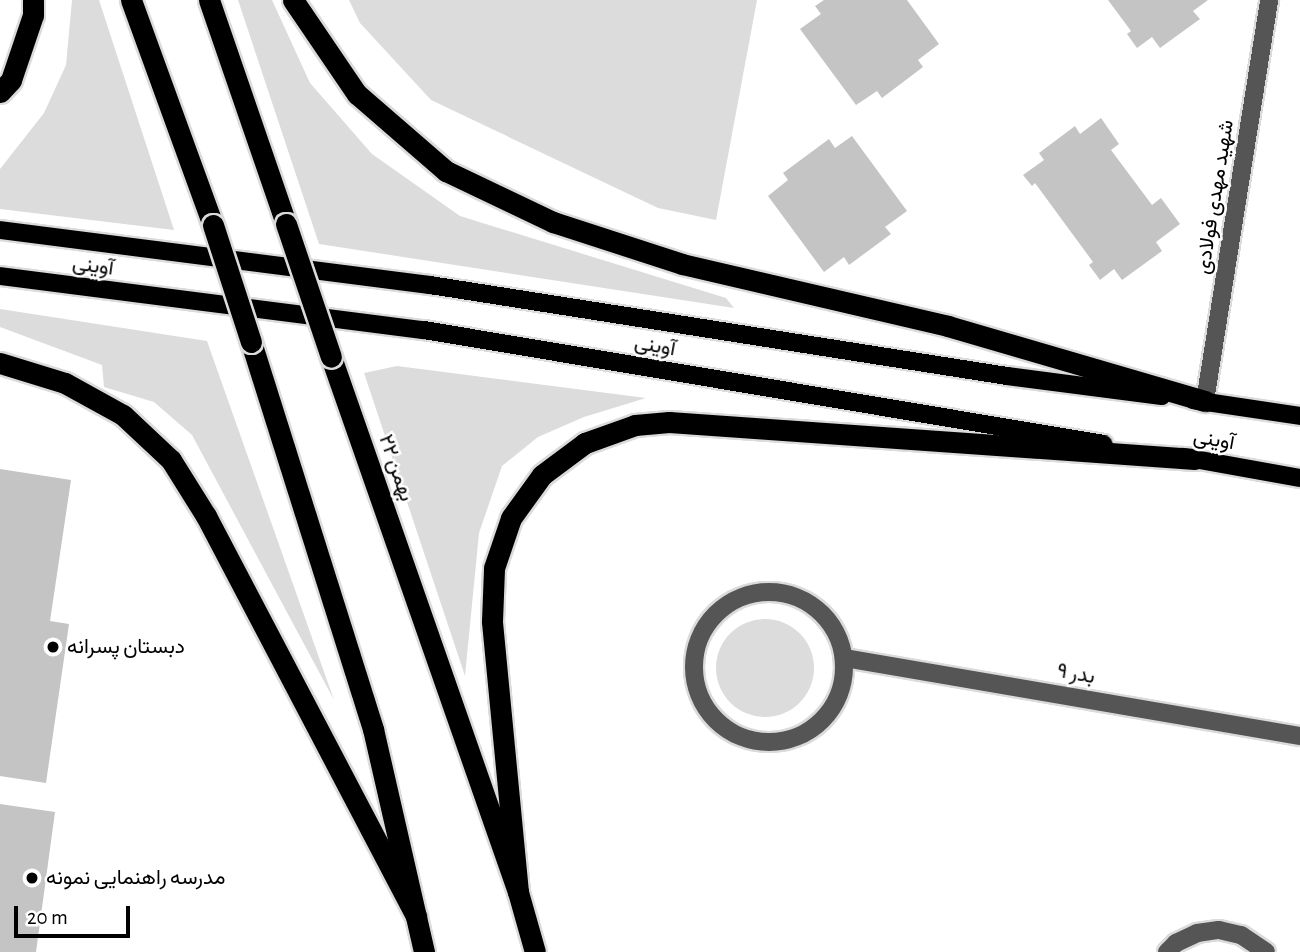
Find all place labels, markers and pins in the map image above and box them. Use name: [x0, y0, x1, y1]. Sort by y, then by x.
place label: دبستان پسرانه: [67, 634, 185, 660]
marker: دبستان پسرانه: [45, 639, 61, 655]
place label: مدرسه راهنمایی نمونه: [46, 865, 225, 891]
marker: مدرسه راهنمایی نمونه: [24, 870, 40, 886]

